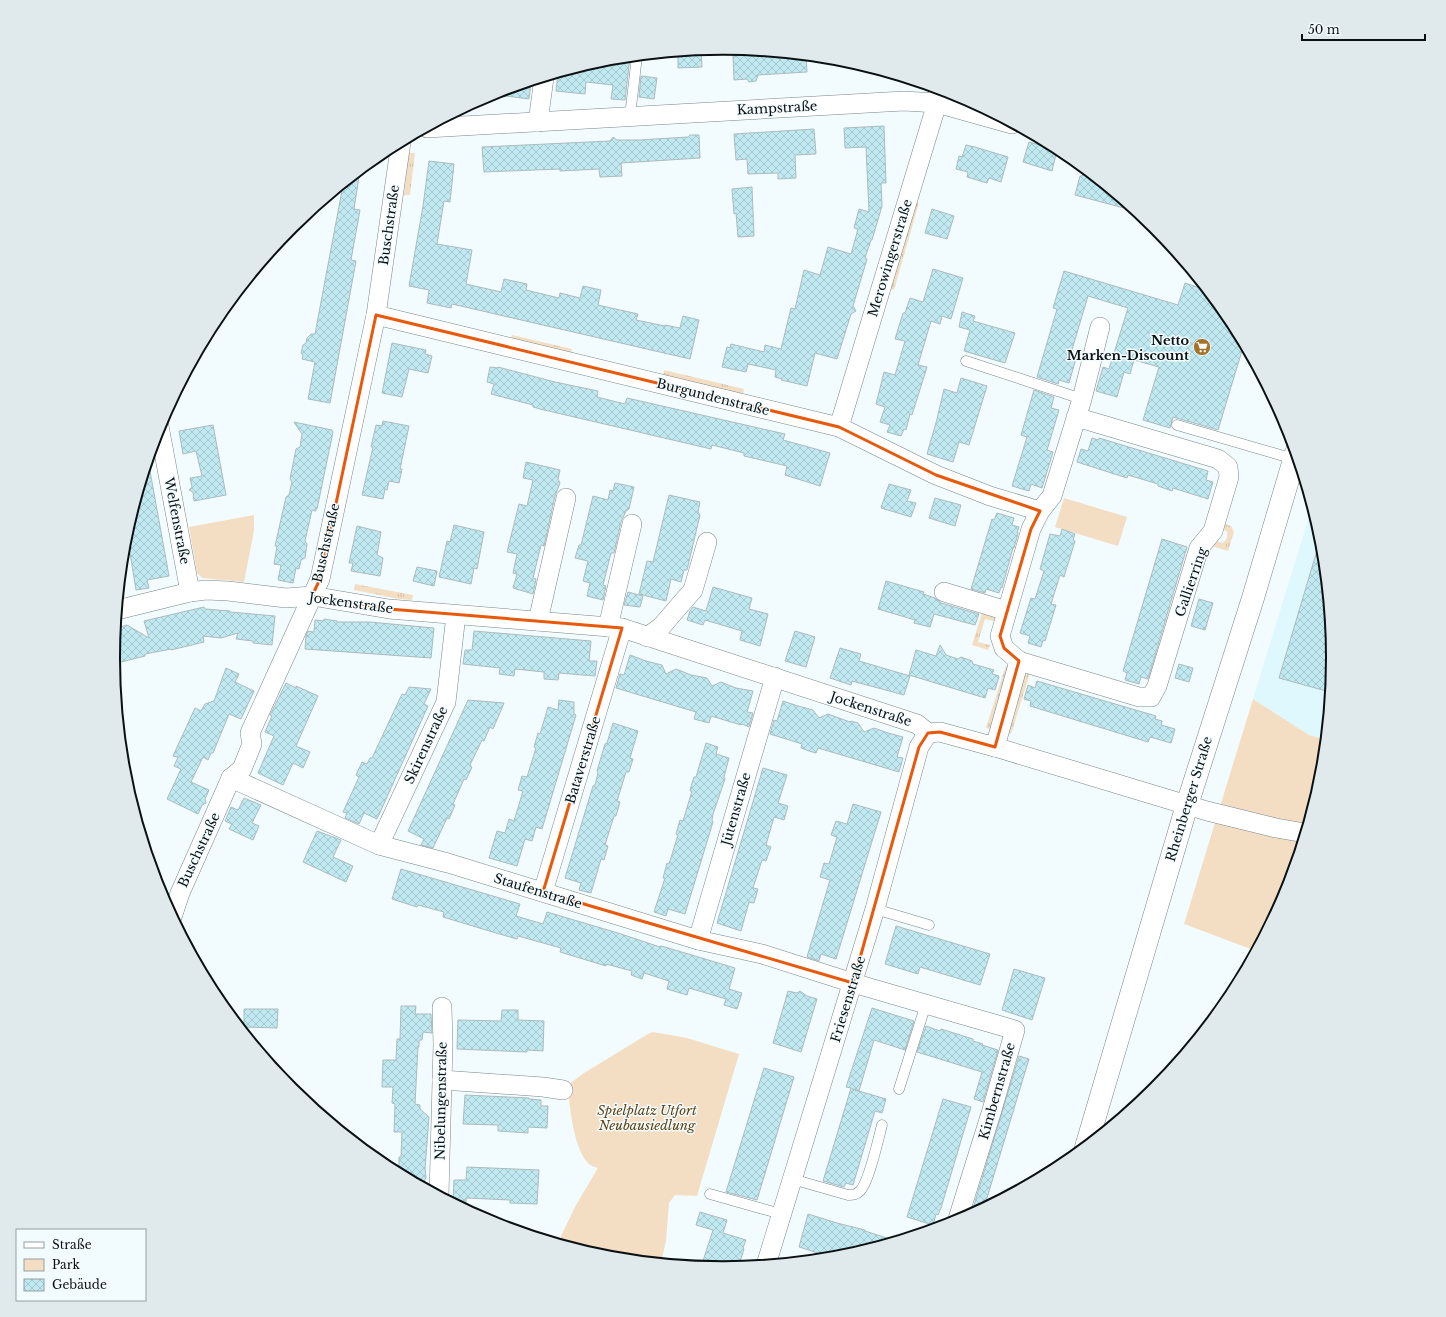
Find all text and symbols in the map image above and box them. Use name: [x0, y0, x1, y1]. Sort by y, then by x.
scale bar: [1302, 16, 1425, 42]
text: 50 m: [1308, 22, 1340, 37]
street label: Kampstraße: [736, 97, 818, 119]
street label: Buschstraße: [375, 184, 403, 266]
street label: Merowingerstraße: [864, 197, 916, 319]
place label: Netto Marken-Discount: [1067, 332, 1189, 364]
supermarket icon: Netto Marken-Discount: [1192, 337, 1212, 357]
street label: Burgundenstraße: [655, 375, 771, 419]
street label: Welfenstraße: [160, 475, 194, 566]
street label: Buschstraße: [309, 502, 343, 584]
street label: Gallierring: [1171, 545, 1211, 619]
street label: Jockenstraße: [306, 588, 394, 617]
street label: Jockenstraße: [826, 687, 914, 730]
street label: Skirenstraße: [401, 703, 451, 787]
street label: Bataverstraße: [562, 714, 604, 806]
street label: Rheinberger Straße: [1162, 734, 1216, 864]
street label: Jütenstraße: [717, 770, 755, 850]
street label: Buschstraße: [174, 810, 224, 890]
street label: Staufenstraße: [492, 870, 584, 912]
street label: Friesenstraße: [827, 954, 869, 1044]
street label: Kimbernstraße: [975, 1041, 1019, 1141]
street label: Nibelungenstraße: [431, 1042, 451, 1160]
park label: Spielplatz Utfort Neubausiedlung: [597, 1102, 697, 1134]
legend: [16, 1229, 146, 1301]
text: Straße: [52, 1237, 92, 1252]
text: Park: [52, 1257, 80, 1272]
text: Gebäude: [52, 1277, 107, 1292]

